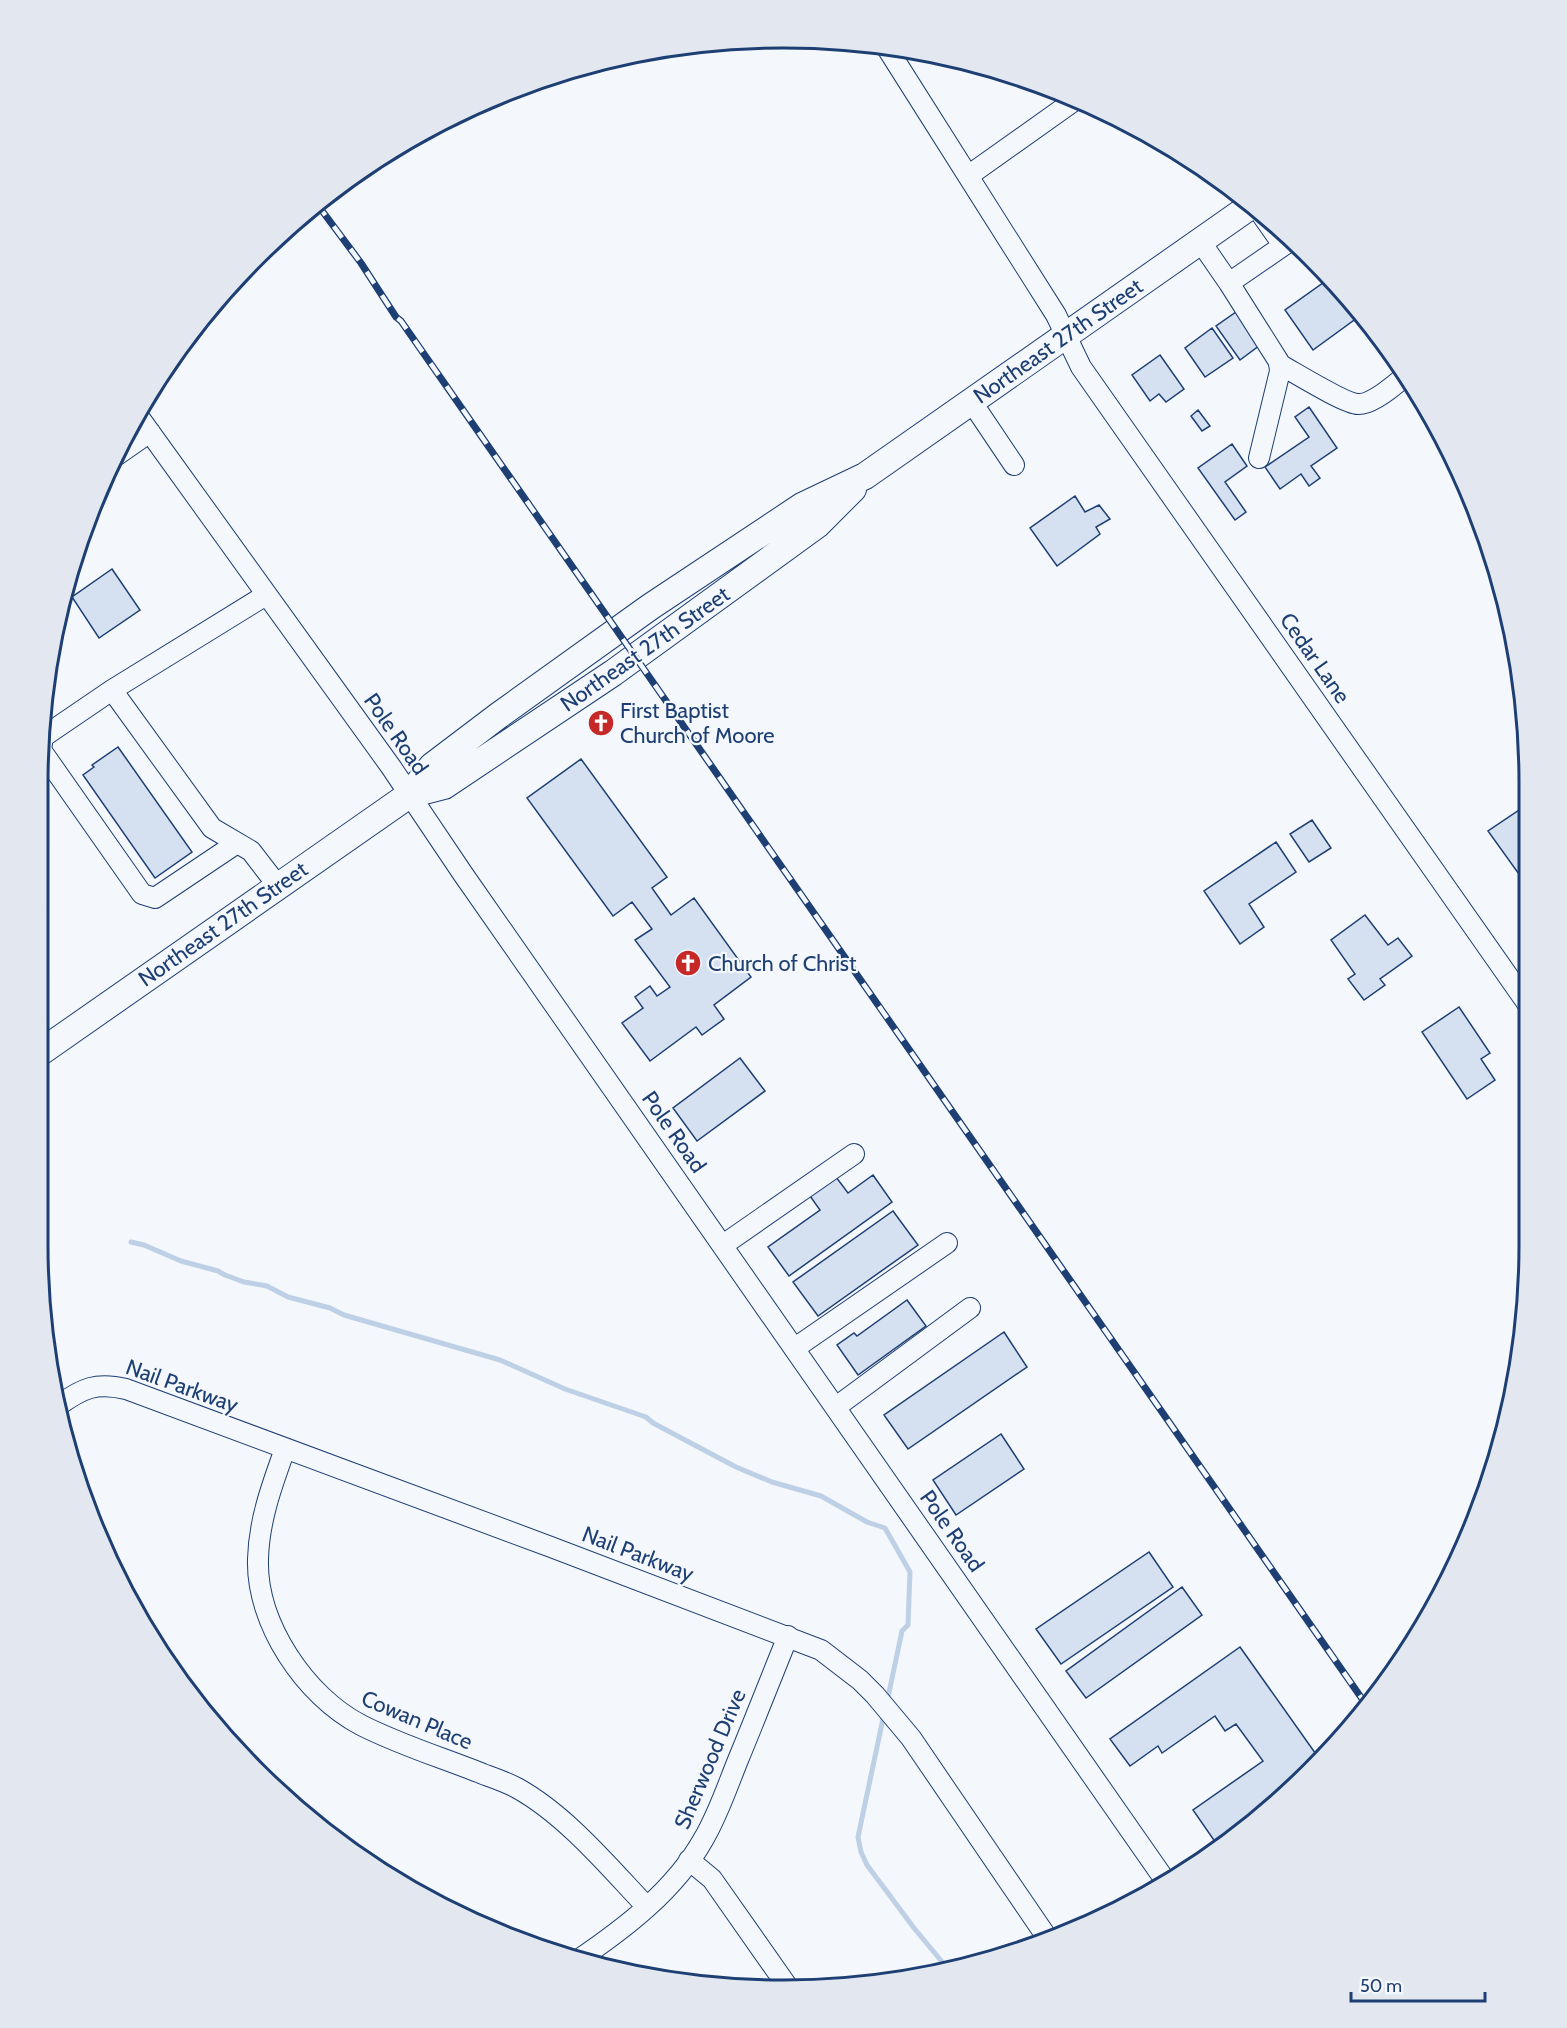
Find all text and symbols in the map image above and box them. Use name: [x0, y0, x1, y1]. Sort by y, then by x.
street label: Northeast 27th Street: [968, 272, 1148, 410]
street label: Northeast 27th Street: [555, 580, 735, 718]
street label: Cedar Lane: [1274, 608, 1356, 708]
street label: Pole Road: [358, 688, 434, 780]
place label: First Baptist Church of Moore: [620, 697, 774, 749]
church icon: First Baptist Church of Moore: [586, 708, 616, 738]
street label: Northeast 27th Street: [133, 855, 313, 993]
church icon: Church of Christ: [673, 948, 703, 978]
place label: Church of Christ: [708, 950, 857, 977]
street label: Pole Road: [636, 1086, 712, 1178]
street label: Nail Parkway: [122, 1353, 242, 1419]
street label: Pole Road: [914, 1485, 990, 1577]
street label: Nail Parkway: [578, 1520, 698, 1588]
street label: Cowan Place: [357, 1684, 477, 1756]
street label: Sherwood Drive: [668, 1685, 752, 1833]
scale bar: [1351, 1965, 1484, 2003]
text: 50 m: [1360, 1975, 1402, 1997]

